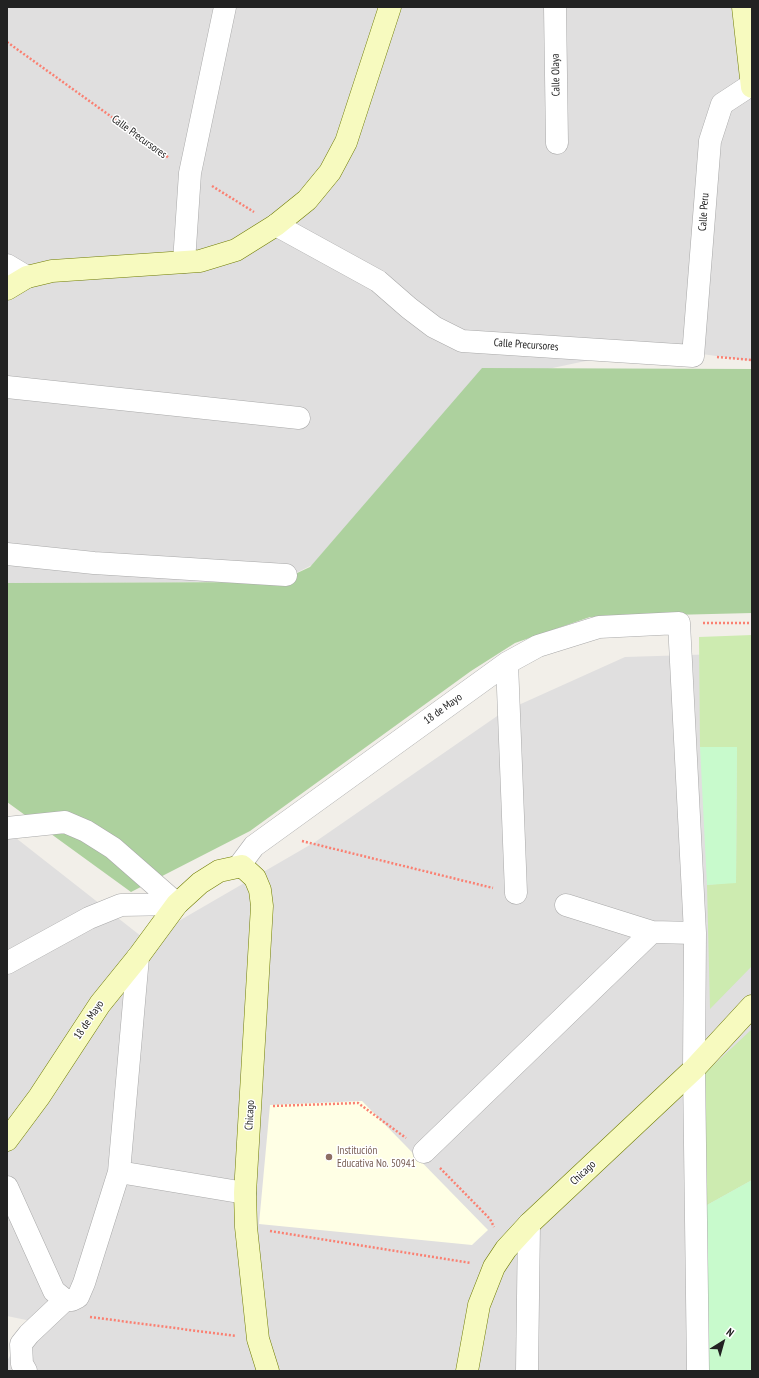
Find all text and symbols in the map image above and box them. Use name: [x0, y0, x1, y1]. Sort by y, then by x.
street label: Calle Olaya: [549, 53, 563, 97]
street label: Calle Precursores: [109, 113, 169, 161]
street label: Calle Peru: [696, 192, 712, 232]
street label: Calle Precursores: [493, 336, 559, 354]
street label: 18 de Mayo: [421, 691, 465, 727]
street label: 18 de Mayo: [71, 998, 107, 1042]
street label: Chicago: [243, 1100, 257, 1130]
place label: Institución Educativa No. 50941: [337, 1144, 416, 1170]
marker: Institución Educativa No. 50941: [324, 1152, 334, 1162]
street label: Chicago: [567, 1158, 599, 1188]
north arrow: [703, 1322, 743, 1362]
text: N: [724, 1325, 737, 1340]

